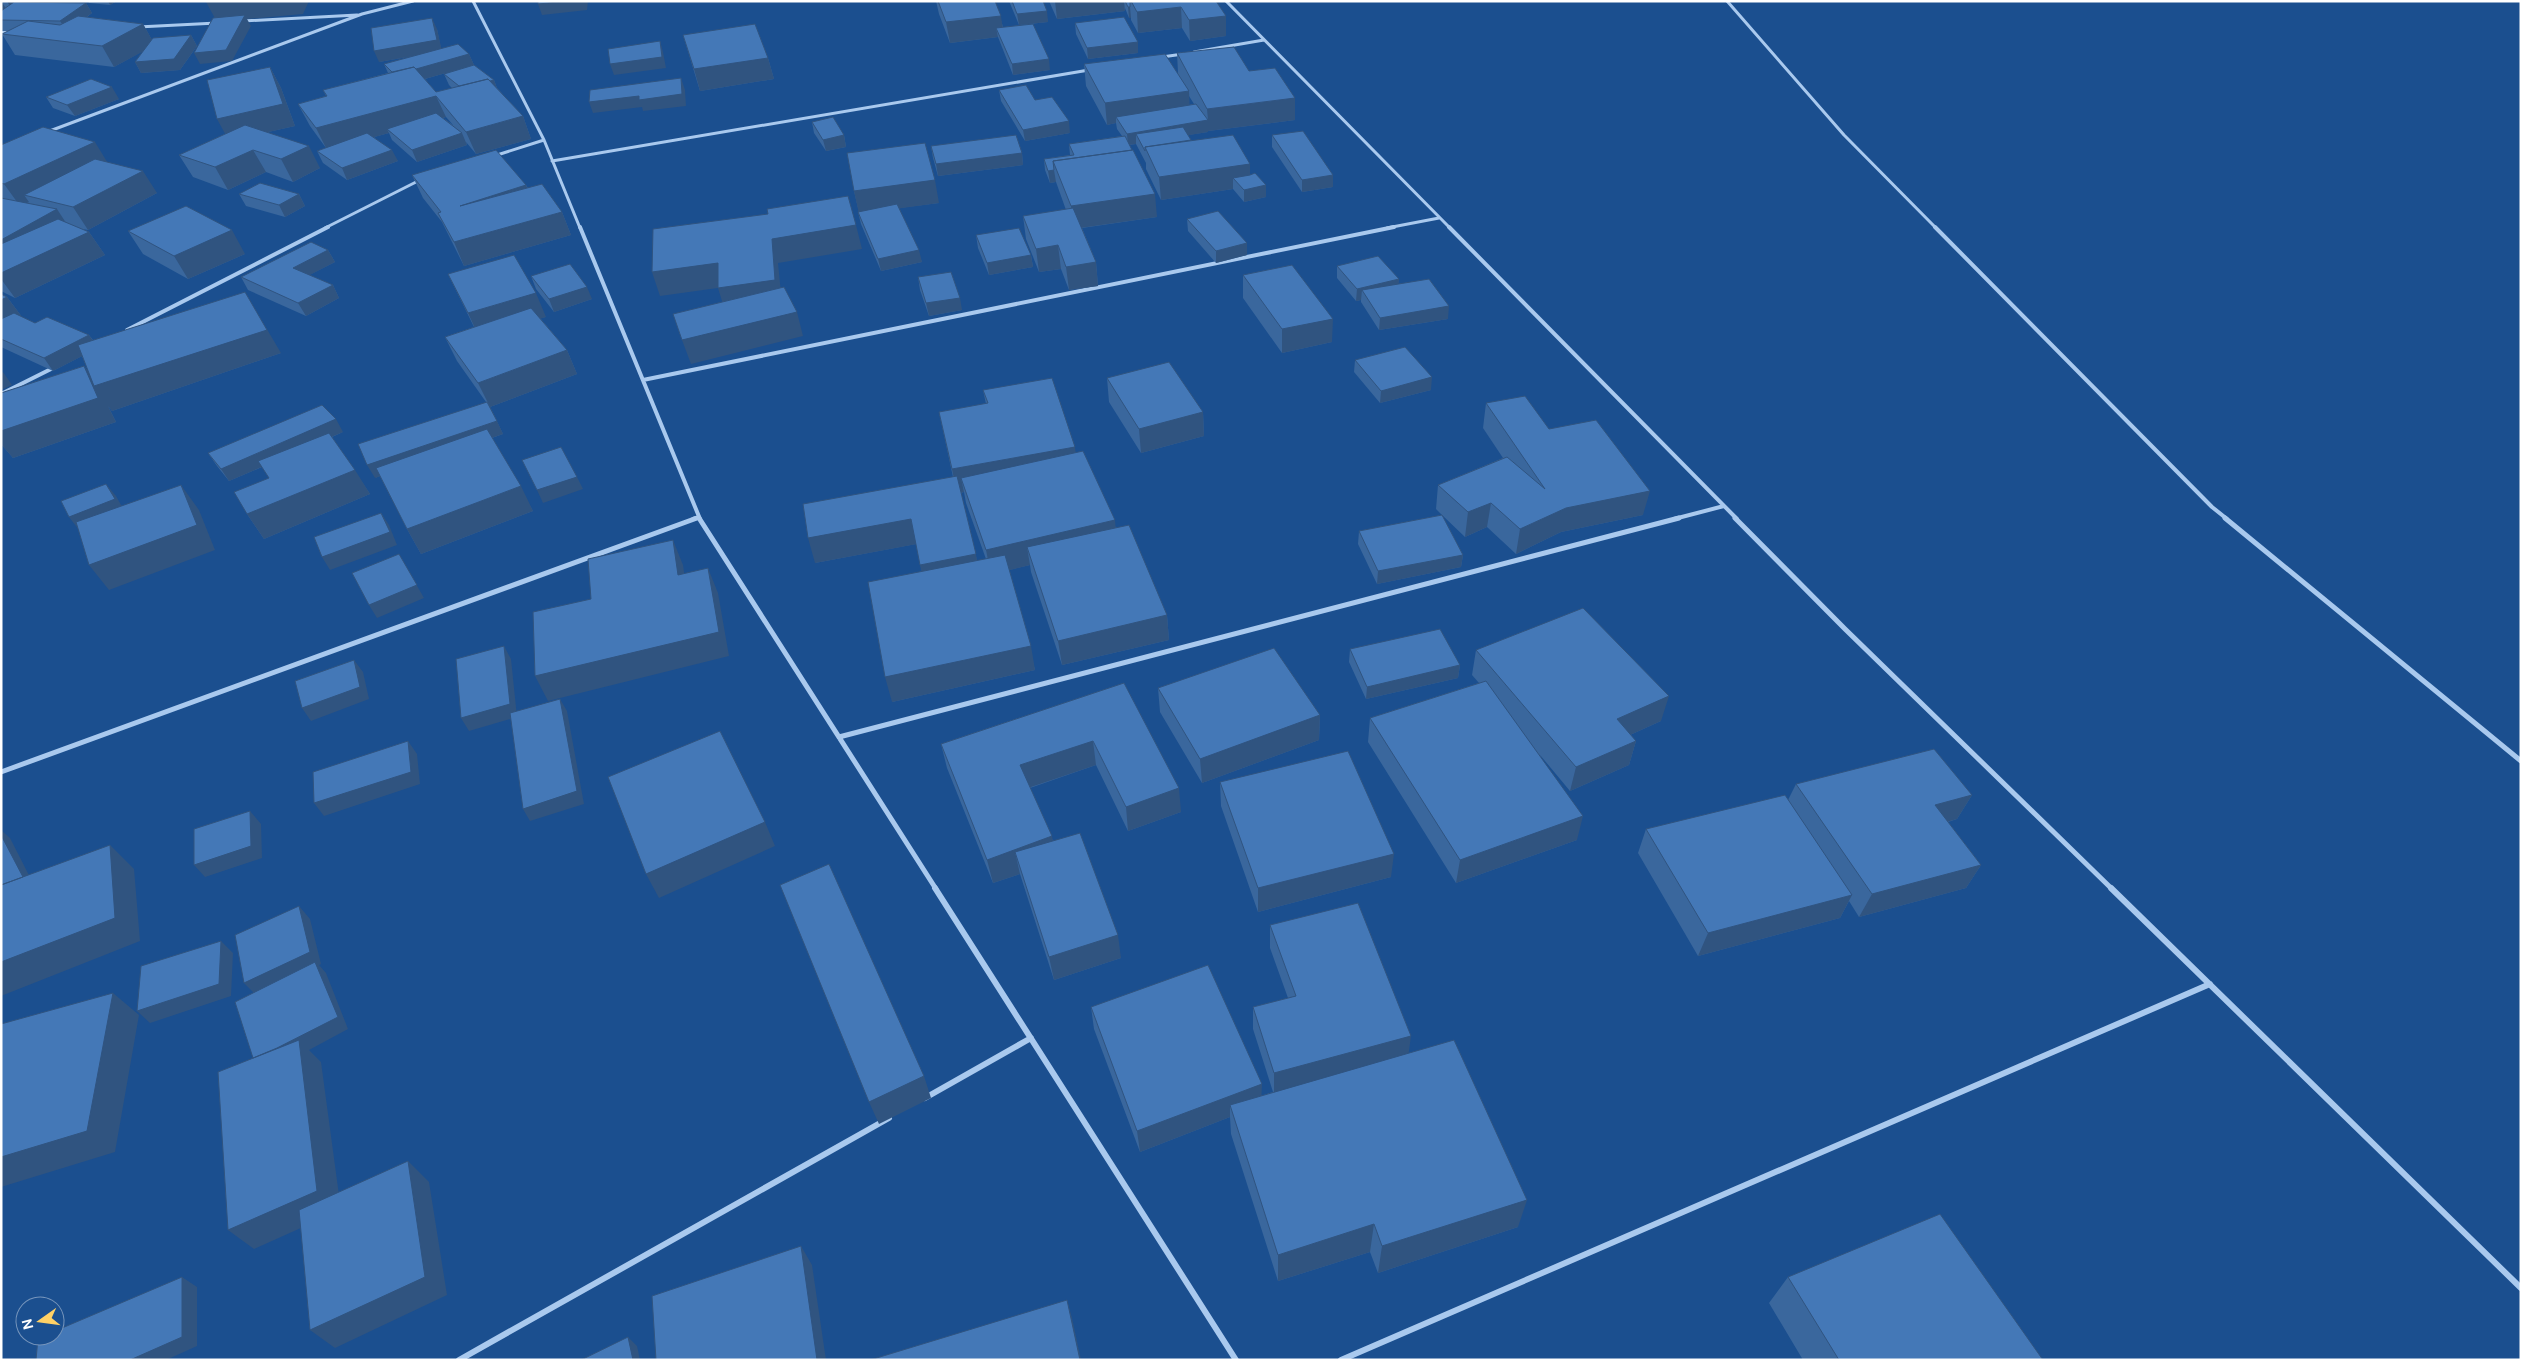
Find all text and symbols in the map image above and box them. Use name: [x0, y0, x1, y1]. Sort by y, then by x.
north arrow: [15, 1296, 65, 1346]
text: N: [17, 1317, 37, 1331]

